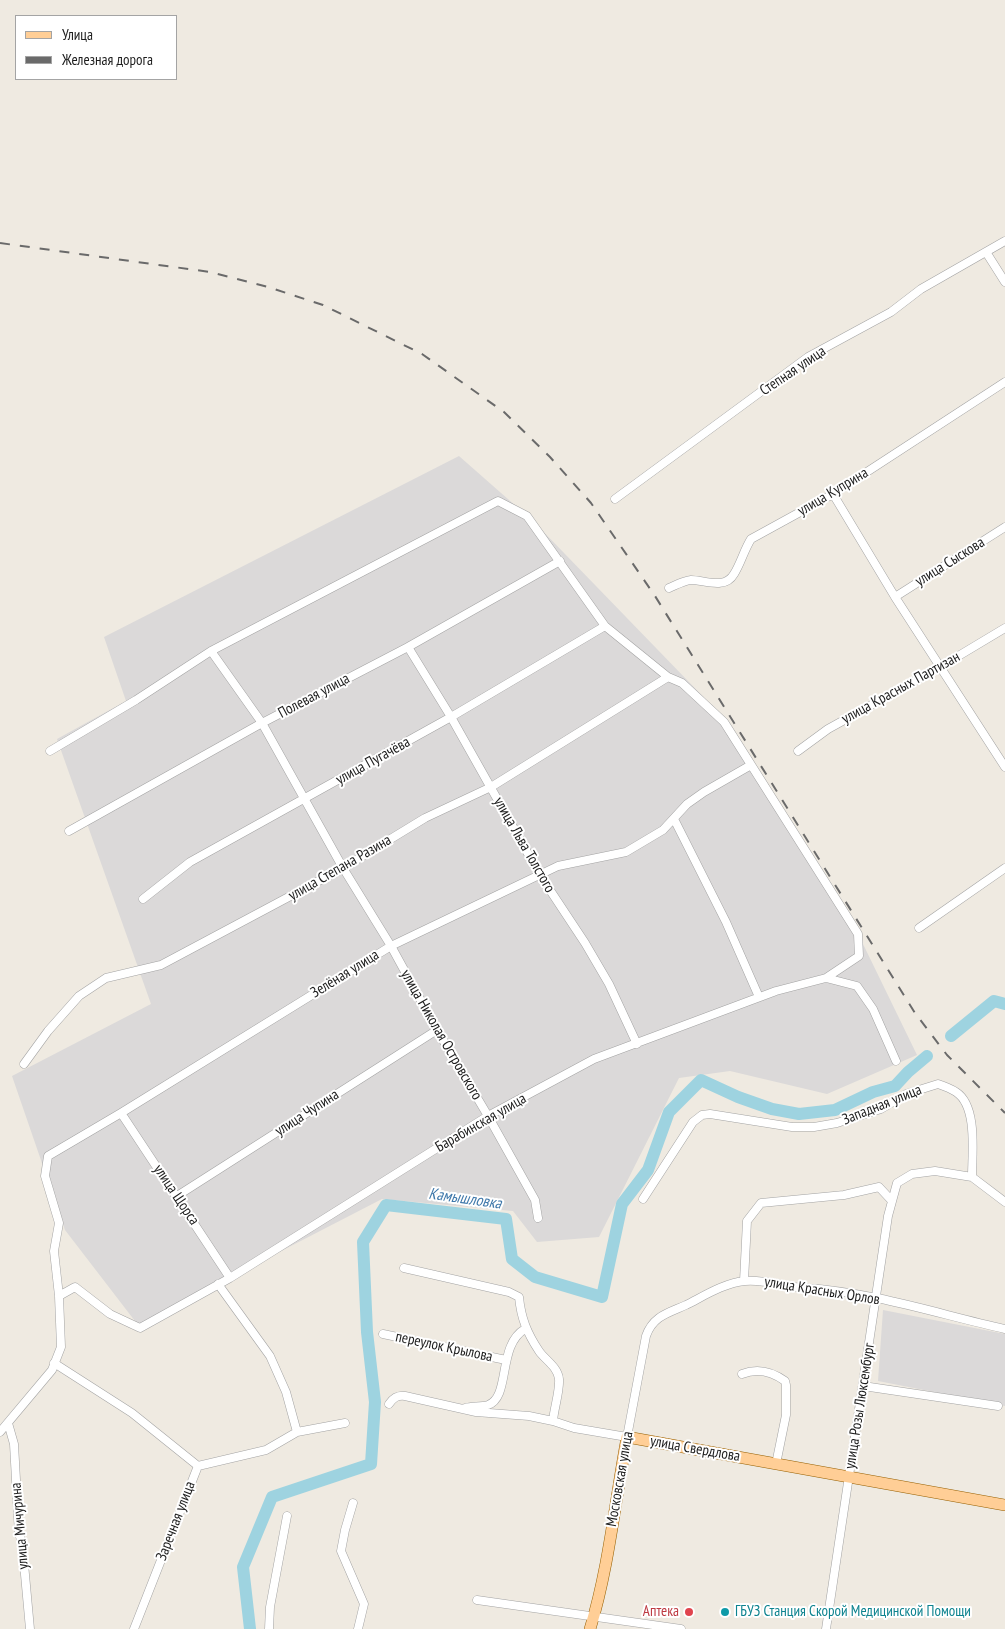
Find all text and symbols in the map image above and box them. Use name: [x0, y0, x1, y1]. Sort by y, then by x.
legend: [15, 15, 178, 80]
text: Улица: [62, 25, 93, 44]
text: Железная дорога: [62, 50, 153, 69]
street label: Степная улица: [757, 342, 829, 400]
street label: улица Куприна: [795, 464, 871, 520]
street label: улица Сыскова: [912, 534, 988, 590]
street label: улица Красных Партизан: [839, 648, 963, 728]
street label: Полевая улица: [275, 670, 353, 722]
street label: улица Пугачёва: [333, 733, 413, 789]
street label: улица Льва Толстого: [489, 794, 559, 896]
street label: улица Степана Разина: [285, 831, 395, 905]
street label: Зелёная улица: [308, 946, 382, 1002]
street label: улица Николая Островского: [396, 967, 486, 1103]
street label: Западная улица: [840, 1081, 924, 1129]
street label: улица Чупина: [272, 1086, 342, 1140]
street label: Барабинская улица: [432, 1090, 530, 1156]
street label: улица Щорса: [149, 1161, 203, 1229]
water label: Камышловка: [427, 1184, 503, 1214]
street label: улица Красных Орлов: [763, 1273, 881, 1309]
street label: переулок Крылова: [394, 1328, 494, 1366]
street label: улица Розы Люксембург: [841, 1342, 879, 1470]
street label: Московская улица: [603, 1430, 637, 1528]
street label: улица Свердлова: [649, 1432, 741, 1466]
street label: Заречная улица: [153, 1479, 199, 1563]
street label: улица Мичурина: [7, 1482, 33, 1570]
place label: Аптека: [643, 1603, 679, 1621]
place label: ГБУЗ Станция Скорой Медицинской Помощи: [735, 1603, 971, 1621]
marker: Аптека: [683, 1606, 695, 1618]
marker: ГБУЗ Станция Скорой Медицинской Помощи: [719, 1606, 731, 1618]

